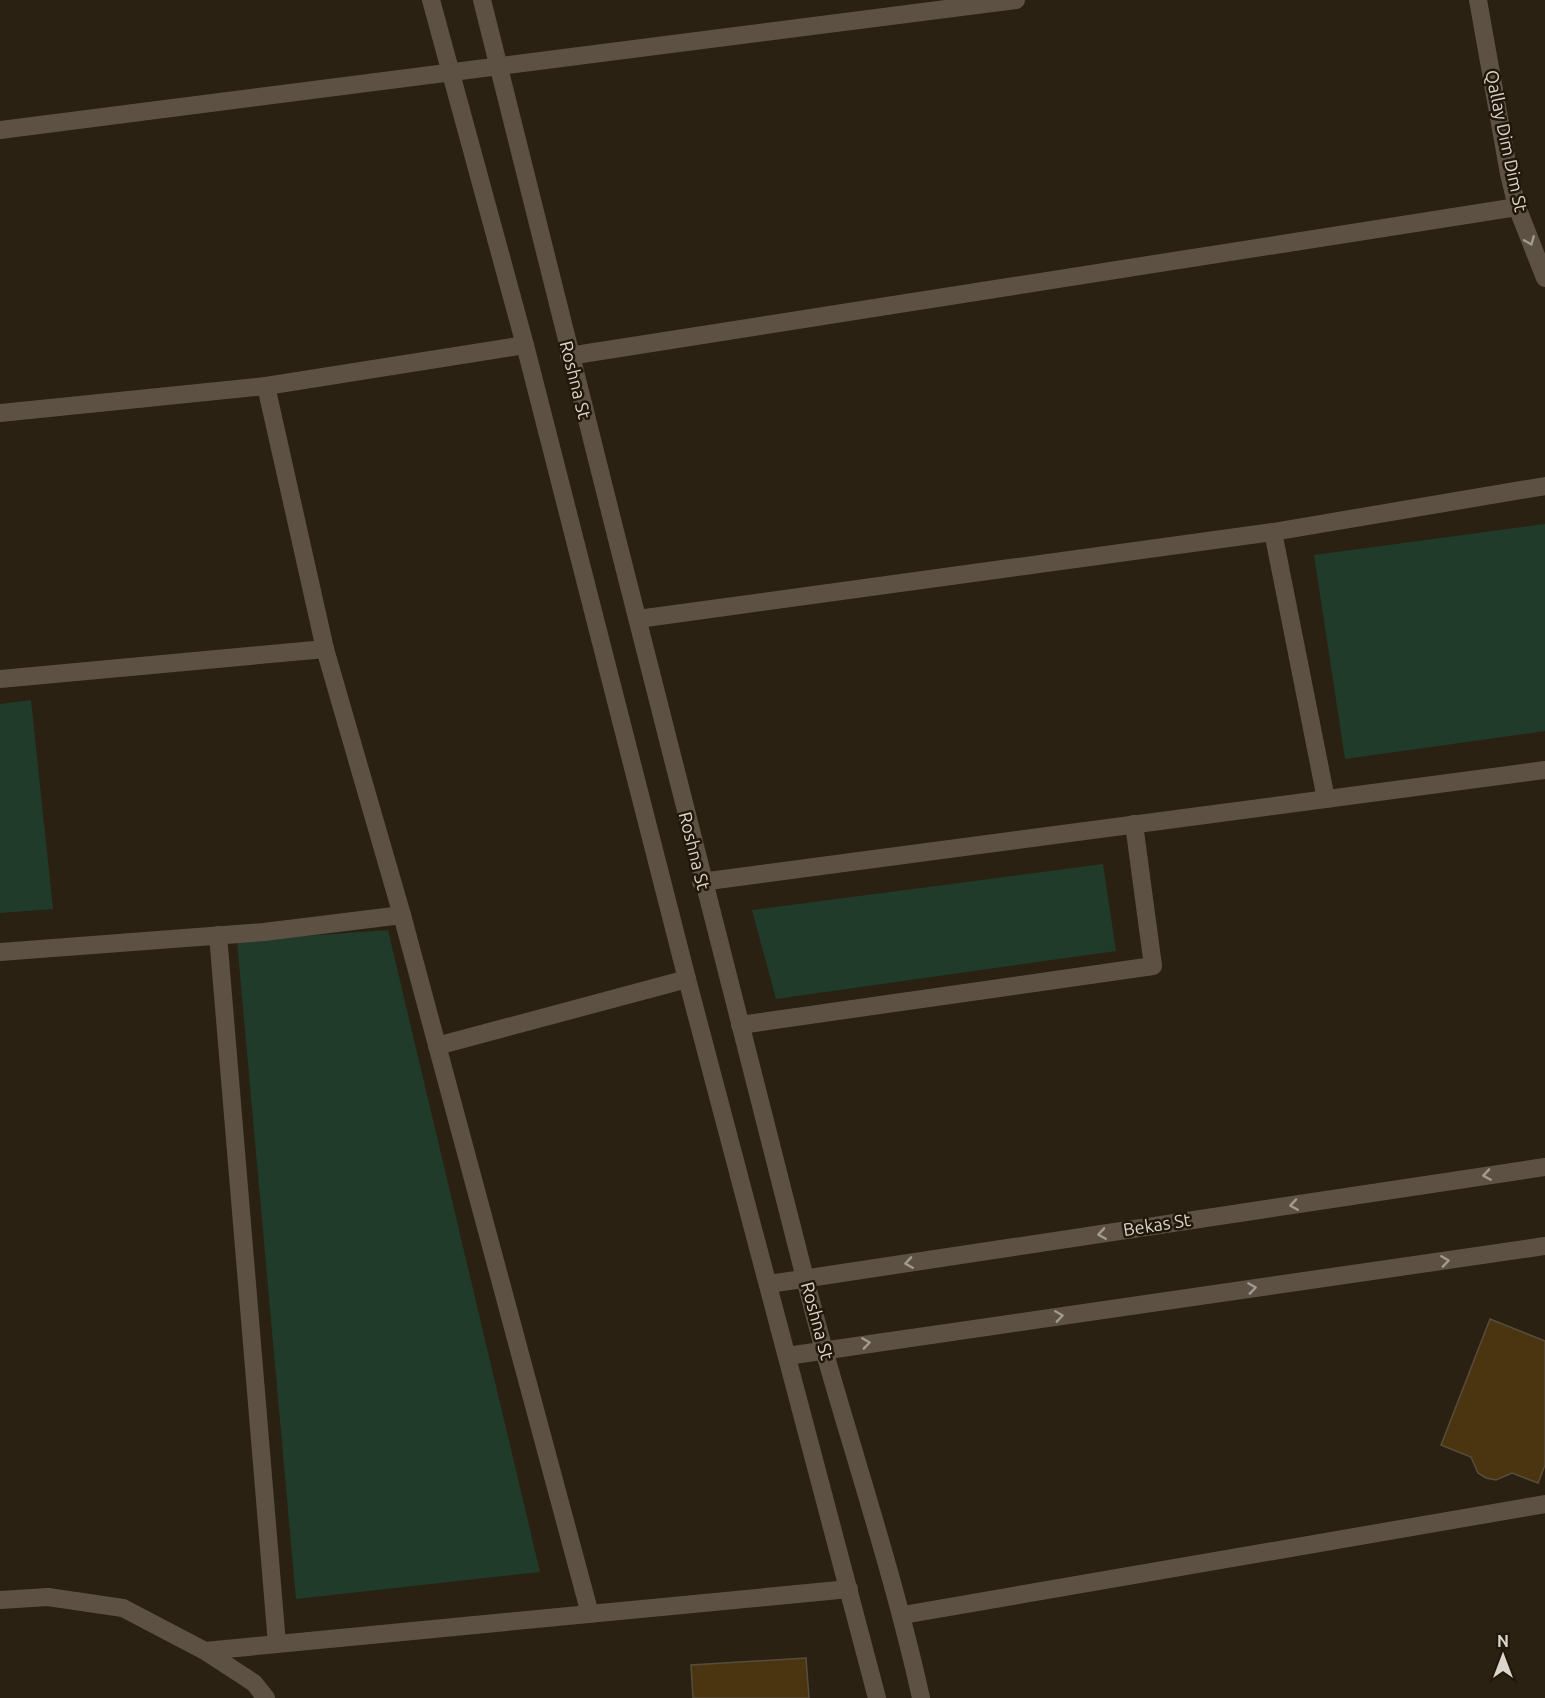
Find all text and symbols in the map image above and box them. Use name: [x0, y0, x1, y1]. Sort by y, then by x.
street label: Qallay Dim Dim St: [1481, 68, 1532, 214]
one-way arrow: [1523, 235, 1535, 246]
street label: Roshna St: [557, 339, 595, 421]
street label: Roshna St: [676, 810, 714, 892]
one-way arrow: [1483, 1169, 1492, 1181]
one-way arrow: [1290, 1198, 1299, 1210]
street label: Bekas St: [1122, 1209, 1192, 1239]
one-way arrow: [1097, 1227, 1106, 1239]
one-way arrow: [1440, 1255, 1450, 1267]
one-way arrow: [904, 1256, 914, 1269]
street label: Roshna St: [798, 1280, 838, 1362]
one-way arrow: [1247, 1283, 1257, 1295]
one-way arrow: [1054, 1310, 1064, 1322]
one-way arrow: [861, 1338, 871, 1350]
north arrow: [1473, 1626, 1533, 1686]
text: N: [1497, 1632, 1509, 1650]

